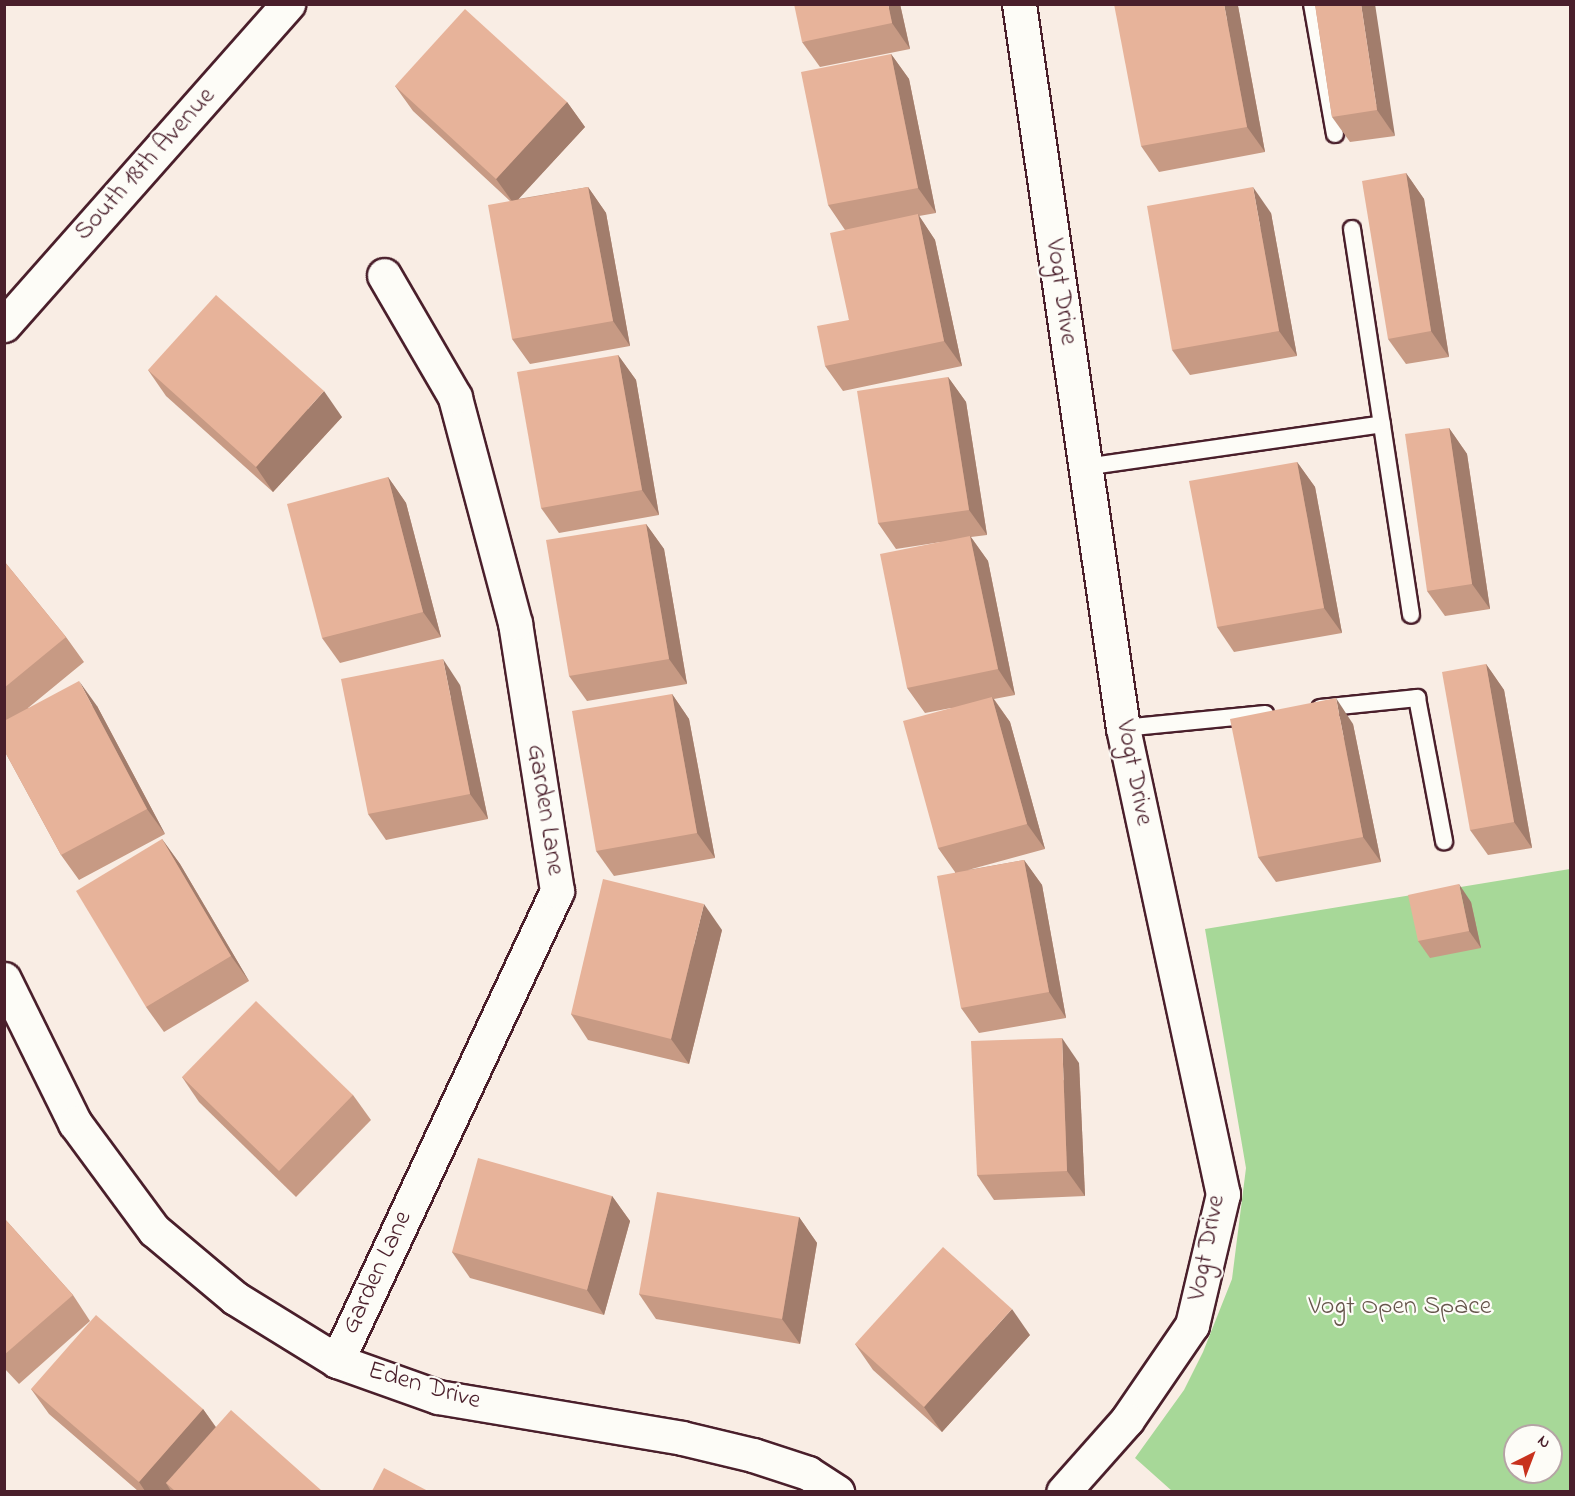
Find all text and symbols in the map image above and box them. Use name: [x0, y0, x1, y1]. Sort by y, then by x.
street label: South 18th Avenue: [69, 82, 223, 248]
street label: Vogt Drive: [1037, 237, 1083, 347]
street label: Vogt Drive: [1107, 718, 1159, 828]
street label: Garden Lane: [518, 742, 570, 878]
street label: Vogt Drive: [1182, 1193, 1234, 1303]
street label: Garden Lane: [336, 1207, 420, 1339]
park label: Vogt Open Space: [1309, 1292, 1491, 1324]
street label: Eden Drive: [364, 1356, 484, 1418]
north arrow: [1503, 1424, 1563, 1484]
text: N: [1532, 1430, 1556, 1455]

